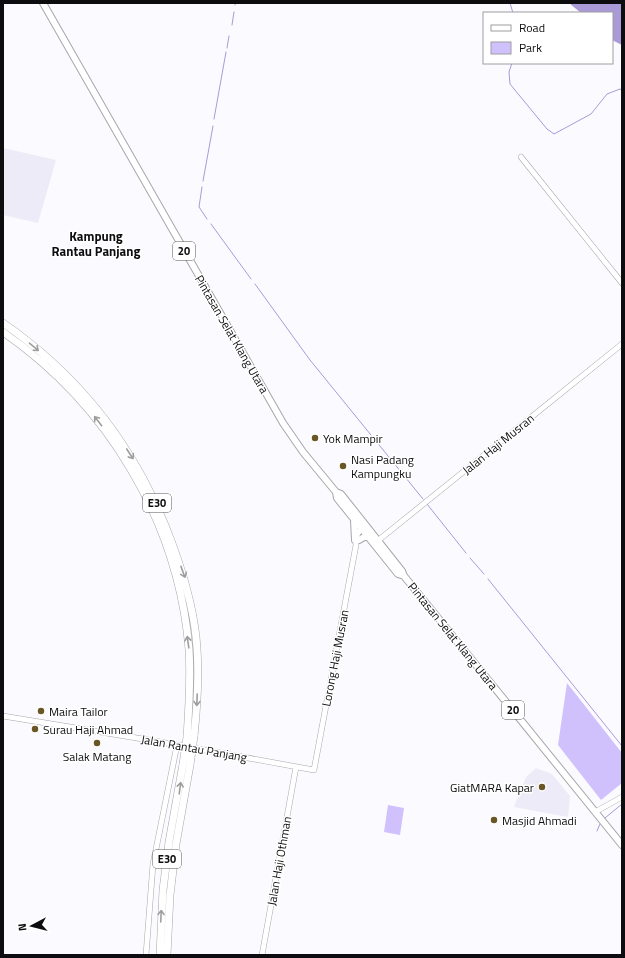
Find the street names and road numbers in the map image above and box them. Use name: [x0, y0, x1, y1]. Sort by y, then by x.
road number: 20: [173, 242, 195, 260]
street label: Pintasan Selat Klang Utara: [190, 271, 274, 397]
street label: Jalan Haji Musran: [458, 409, 538, 479]
road number: E30: [143, 494, 171, 512]
street label: Pintasan Selat Klang Utara: [403, 578, 503, 694]
street label: Lorong Haji Musran: [316, 608, 354, 708]
road number: 20: [502, 701, 524, 719]
street label: Jalan Rantau Panjang: [140, 729, 248, 767]
street label: Jalan Haji Othman: [262, 815, 296, 907]
road number: E30: [153, 850, 181, 868]

